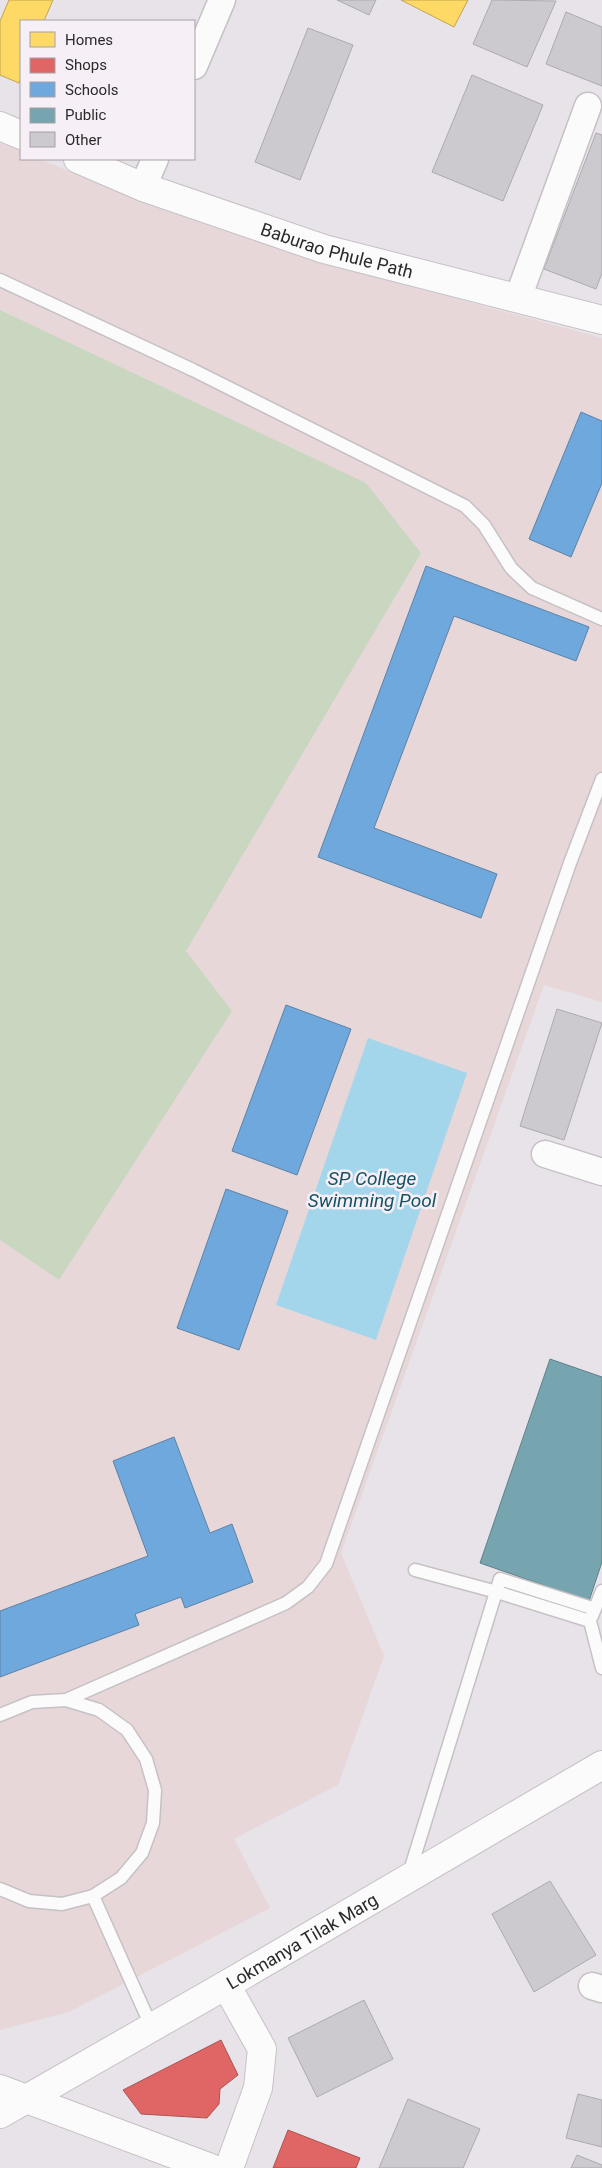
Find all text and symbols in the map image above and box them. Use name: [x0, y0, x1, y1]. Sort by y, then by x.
legend: [20, 20, 195, 160]
text: Homes: [65, 31, 113, 49]
text: Shops: [65, 56, 107, 74]
text: Schools: [65, 81, 119, 99]
text: Public: [65, 106, 106, 124]
text: Other: [65, 131, 102, 149]
street label: Baburao Phule Path: [258, 218, 416, 282]
water label: SP College Swimming Pool: [308, 1167, 437, 1212]
street label: Lokmanya Tilak Marg: [222, 1888, 381, 1993]

